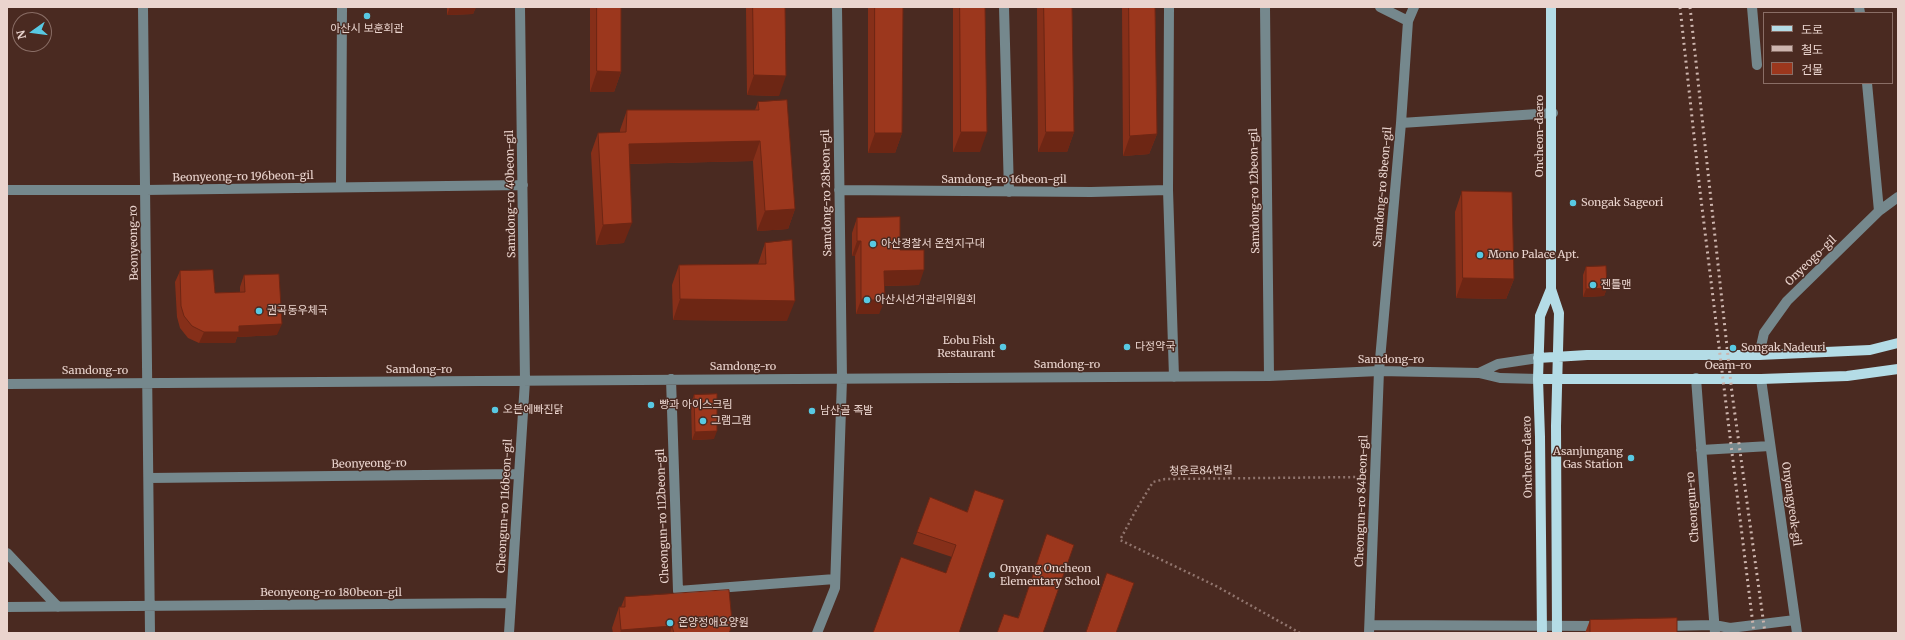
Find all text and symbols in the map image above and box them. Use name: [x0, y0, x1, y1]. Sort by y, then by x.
marker: 아산시 보훈회관: [362, 11, 372, 21]
north arrow: [12, 12, 52, 52]
legend: [1763, 12, 1893, 84]
place label: 아산시 보훈회관: [330, 22, 404, 36]
text: 도로: [1801, 22, 1823, 37]
text: N: [13, 29, 29, 41]
text: 철도: [1801, 42, 1823, 57]
text: 건물: [1801, 62, 1823, 77]
street label: Oncheon-daero: [1533, 95, 1547, 177]
street label: Samdong-ro 8beon-gil: [1371, 126, 1395, 248]
street label: Samdong-ro 12beon-gil: [1247, 128, 1263, 254]
street label: Samdong-ro 28beon-gil: [819, 129, 835, 257]
street label: Samdong-ro 40beon-gil: [503, 130, 519, 258]
street label: Beonyeong-ro 196beon-gil: [172, 169, 314, 185]
street label: Samdong-ro 16beon-gil: [941, 173, 1067, 187]
place label: Songak Sageori: [1581, 196, 1663, 210]
marker: Songak Sageori: [1568, 198, 1578, 208]
street label: Beonyeong-ro: [127, 205, 141, 281]
street label: Onyeogo-gil: [1783, 233, 1839, 289]
place label: 아산경찰서 온천지구대: [881, 237, 985, 251]
marker: 아산경찰서 온천지구대: [868, 239, 878, 249]
place label: Mono Palace Apt.: [1488, 248, 1579, 262]
marker: Mono Palace Apt.: [1475, 250, 1485, 260]
place label: 젠틀맨: [1601, 278, 1631, 292]
marker: 젠틀맨: [1588, 280, 1598, 290]
place label: 아산시선거관리위원회: [875, 293, 976, 307]
marker: 아산시선거관리위원회: [862, 295, 872, 305]
place label: 권곡동우체국: [267, 304, 328, 318]
marker: 권곡동우체국: [254, 306, 264, 316]
place label: Eobu Fish Restaurant: [937, 334, 995, 360]
place label: 다정약국: [1135, 340, 1175, 354]
place label: Songak Nadeuri: [1741, 341, 1825, 355]
marker: Eobu Fish Restaurant: [998, 342, 1008, 352]
marker: 다정약국: [1122, 342, 1132, 352]
marker: Songak Nadeuri: [1728, 343, 1738, 353]
street label: Samdong-ro: [1358, 353, 1424, 367]
street label: Samdong-ro: [1034, 358, 1100, 372]
street label: Oeam-ro: [1705, 359, 1751, 373]
street label: Samdong-ro: [710, 360, 776, 374]
street label: Samdong-ro: [386, 363, 452, 377]
street label: Samdong-ro: [62, 364, 128, 378]
place label: 빵과 아이스크림: [659, 398, 732, 412]
marker: 빵과 아이스크림: [646, 400, 656, 410]
place label: 오븐에빠진닭: [503, 403, 564, 417]
place label: 남산골 족발: [820, 404, 873, 418]
marker: 오븐에빠진닭: [490, 405, 500, 415]
marker: 남산골 족발: [807, 406, 817, 416]
place label: 그램그램: [711, 414, 751, 428]
marker: 그램그램: [698, 416, 708, 426]
street label: Oncheon-daero: [1521, 416, 1535, 498]
street label: Cheongun-ro 84beon-gil: [1353, 435, 1371, 567]
street label: Cheongun-ro 116beon-gil: [495, 438, 515, 574]
place label: Asanjungang Gas Station: [1553, 445, 1623, 471]
street label: Cheongun-ro 112beon-gil: [654, 449, 672, 583]
marker: Asanjungang Gas Station: [1626, 453, 1636, 463]
street label: Beonyeong-ro: [331, 457, 407, 471]
street label: Onyangyeok-gil: [1779, 461, 1803, 547]
street label: 청운로84번길: [1169, 464, 1233, 478]
street label: Cheongun-ro: [1684, 471, 1702, 543]
place label: Onyang Oncheon Elementary School: [1000, 562, 1100, 588]
marker: Onyang Oncheon Elementary School: [987, 570, 997, 580]
street label: Beonyeong-ro 180beon-gil: [260, 586, 402, 600]
place label: 온양정애요양원: [678, 616, 749, 630]
marker: 온양정애요양원: [665, 618, 675, 628]

